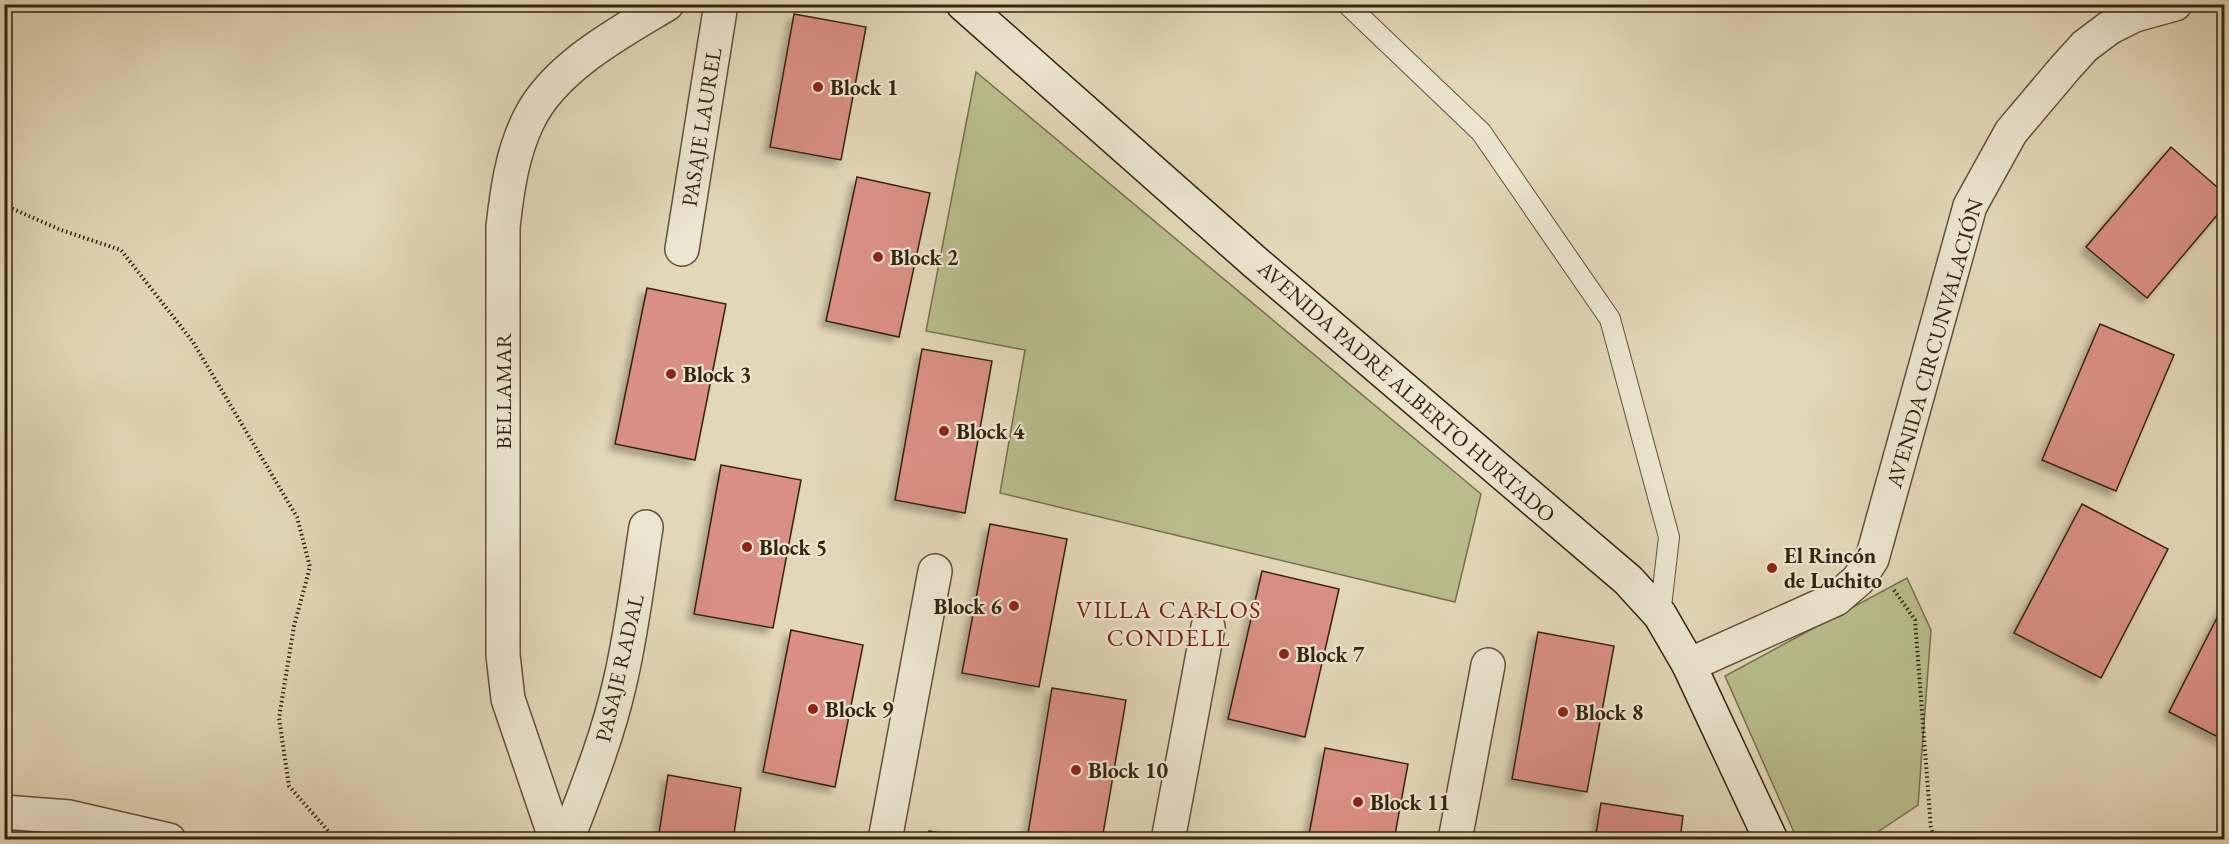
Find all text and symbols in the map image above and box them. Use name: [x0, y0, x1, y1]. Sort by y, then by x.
street label: PASAJE LAUREL: [675, 45, 728, 209]
place label: Block 1: [830, 73, 898, 102]
marker: Block 1: [811, 80, 825, 94]
street label: AVENIDA CIRCUNVALACIÓN: [1879, 195, 1990, 492]
place label: Block 2: [890, 243, 959, 272]
marker: Block 2: [871, 250, 885, 264]
street label: AVENIDA PADRE ALBERTO HURTADO: [1251, 253, 1562, 529]
street label: BELLAMAR: [489, 332, 518, 449]
place label: Block 3: [683, 360, 751, 389]
marker: Block 3: [664, 367, 678, 381]
place label: Block 4: [956, 417, 1025, 446]
marker: Block 4: [937, 424, 951, 438]
place label: Block 5: [759, 533, 827, 562]
marker: Block 5: [740, 540, 754, 554]
place label: El Rincón de Luchito: [1784, 541, 1882, 595]
marker: El Rincón de Luchito: [1765, 561, 1779, 575]
street label: PASAJE RADAL: [588, 591, 651, 745]
place label: Block 6: [934, 592, 1002, 621]
district label: VILLA CARLOS CONDELL: [1076, 594, 1262, 653]
marker: Block 6: [1007, 599, 1021, 613]
place label: Block 7: [1296, 640, 1365, 669]
marker: Block 7: [1277, 647, 1291, 661]
place label: Block 9: [825, 695, 894, 724]
place label: Block 8: [1575, 698, 1643, 727]
marker: Block 9: [806, 702, 820, 716]
marker: Block 8: [1556, 705, 1570, 719]
place label: Block 10: [1088, 756, 1168, 785]
marker: Block 10: [1069, 763, 1083, 777]
place label: Block 11: [1370, 788, 1450, 817]
marker: Block 11: [1351, 795, 1365, 809]

